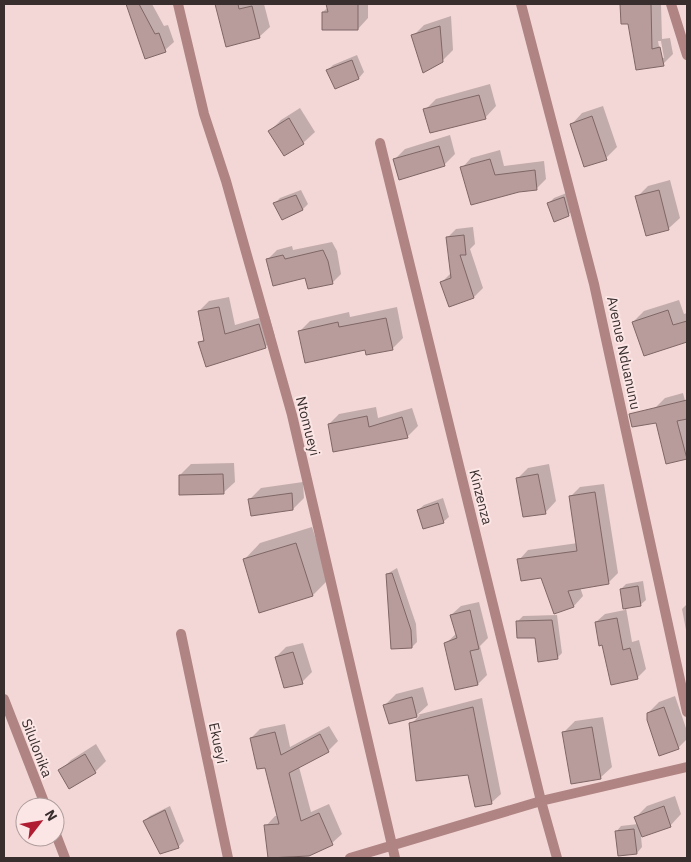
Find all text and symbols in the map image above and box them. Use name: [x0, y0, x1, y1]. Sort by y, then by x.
street label: Avenue Nduanunu: [603, 295, 645, 411]
street label: Ntomueyi: [292, 394, 324, 458]
street label: Kinzenza: [465, 468, 497, 527]
street label: Silulonika: [18, 716, 57, 780]
street label: Ekueyi: [205, 721, 231, 765]
north arrow: [15, 797, 65, 847]
text: N: [41, 806, 61, 824]

